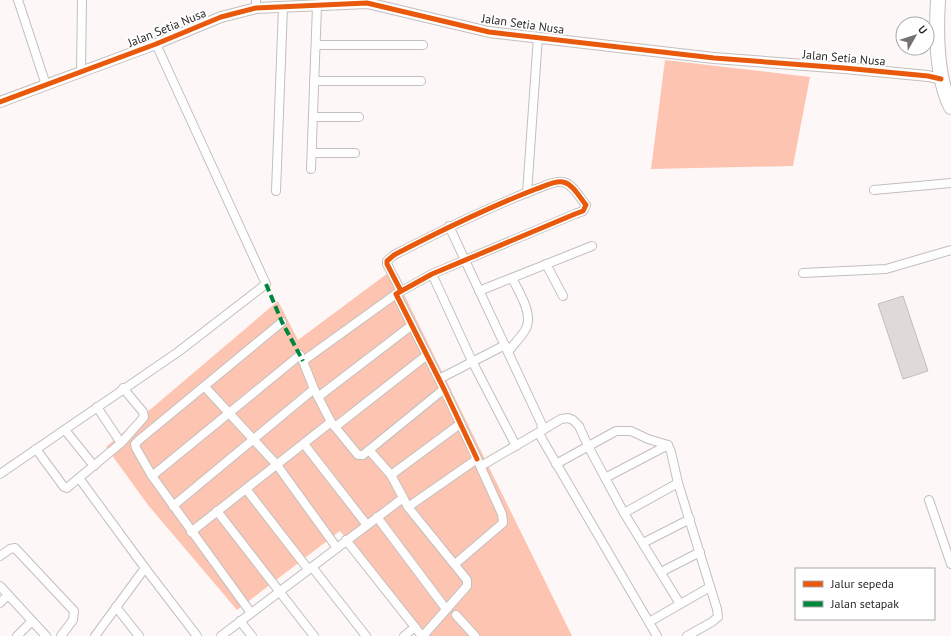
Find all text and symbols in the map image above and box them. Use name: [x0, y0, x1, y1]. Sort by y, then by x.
street label: Jalan Setia Nusa: [125, 5, 208, 50]
street label: Jalan Setia Nusa: [480, 10, 565, 37]
north arrow: [895, 16, 935, 56]
text: U: [915, 23, 930, 37]
street label: Jalan Setia Nusa: [801, 46, 886, 69]
legend: [795, 568, 935, 620]
text: Jalur sepeda: [830, 576, 894, 591]
text: Jalan setapak: [830, 596, 899, 611]

